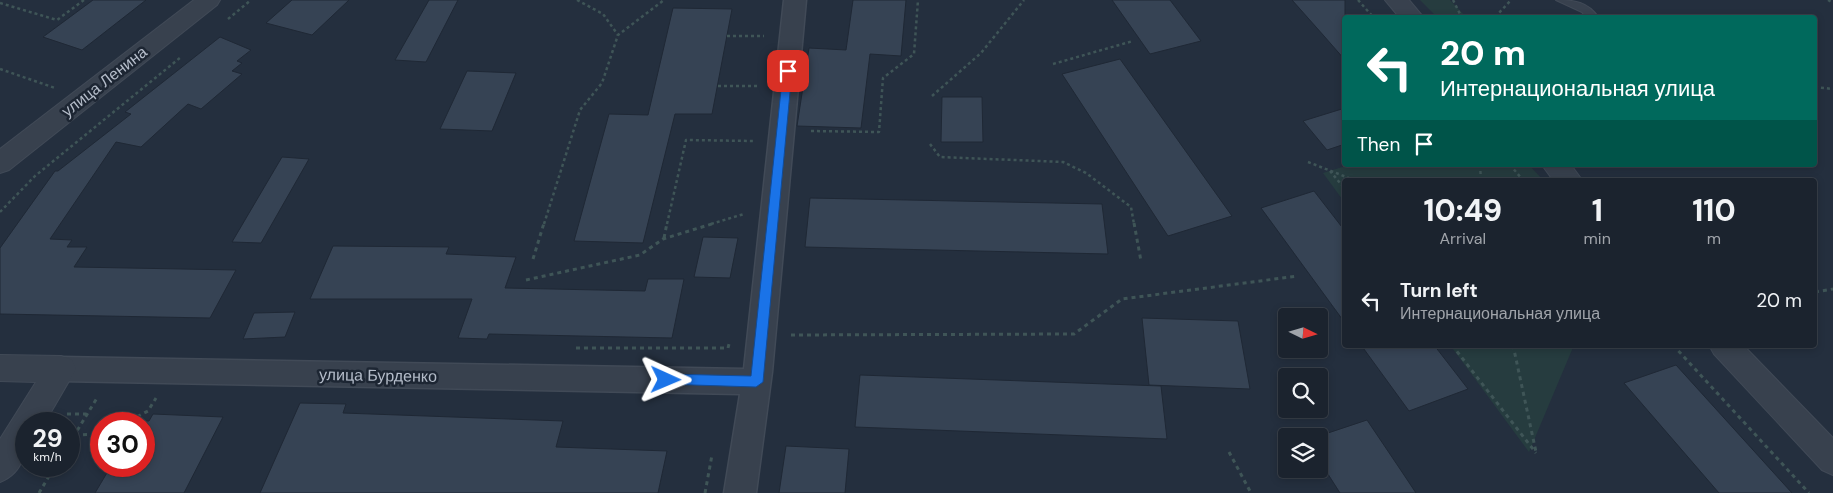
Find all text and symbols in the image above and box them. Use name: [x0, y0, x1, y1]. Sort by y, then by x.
text: 20 m: [1440, 30, 1526, 76]
icon: left: [1357, 35, 1422, 100]
street label: улица Ленина: [57, 41, 151, 121]
pin: [767, 50, 809, 92]
icon: arrive: [774, 57, 802, 85]
text: Интернациональная улица: [1440, 74, 1715, 103]
icon: arrive: [1410, 130, 1438, 158]
text: Then: [1357, 132, 1400, 157]
text: 10:49: [1423, 191, 1502, 230]
text: 1: [1592, 191, 1603, 230]
text: 110: [1692, 191, 1736, 230]
text: Arrival: [1439, 228, 1486, 249]
text: min: [1584, 228, 1611, 249]
text: m: [1707, 228, 1721, 249]
text: Turn left: [1400, 278, 1478, 303]
icon: left: [1357, 287, 1385, 315]
text: 20 m: [1756, 288, 1802, 313]
text: Интернациональная улица: [1400, 303, 1600, 324]
north arrow: [1278, 308, 1328, 358]
map controls: [1278, 308, 1328, 478]
position arrow: [639, 353, 691, 405]
street label: улица Бурденко: [319, 364, 437, 387]
button: search: [1278, 368, 1328, 418]
speed limit sign: 30: [90, 412, 155, 477]
text: 29: [32, 422, 63, 455]
button: layers: [1278, 428, 1328, 478]
text: km/h: [33, 449, 62, 465]

